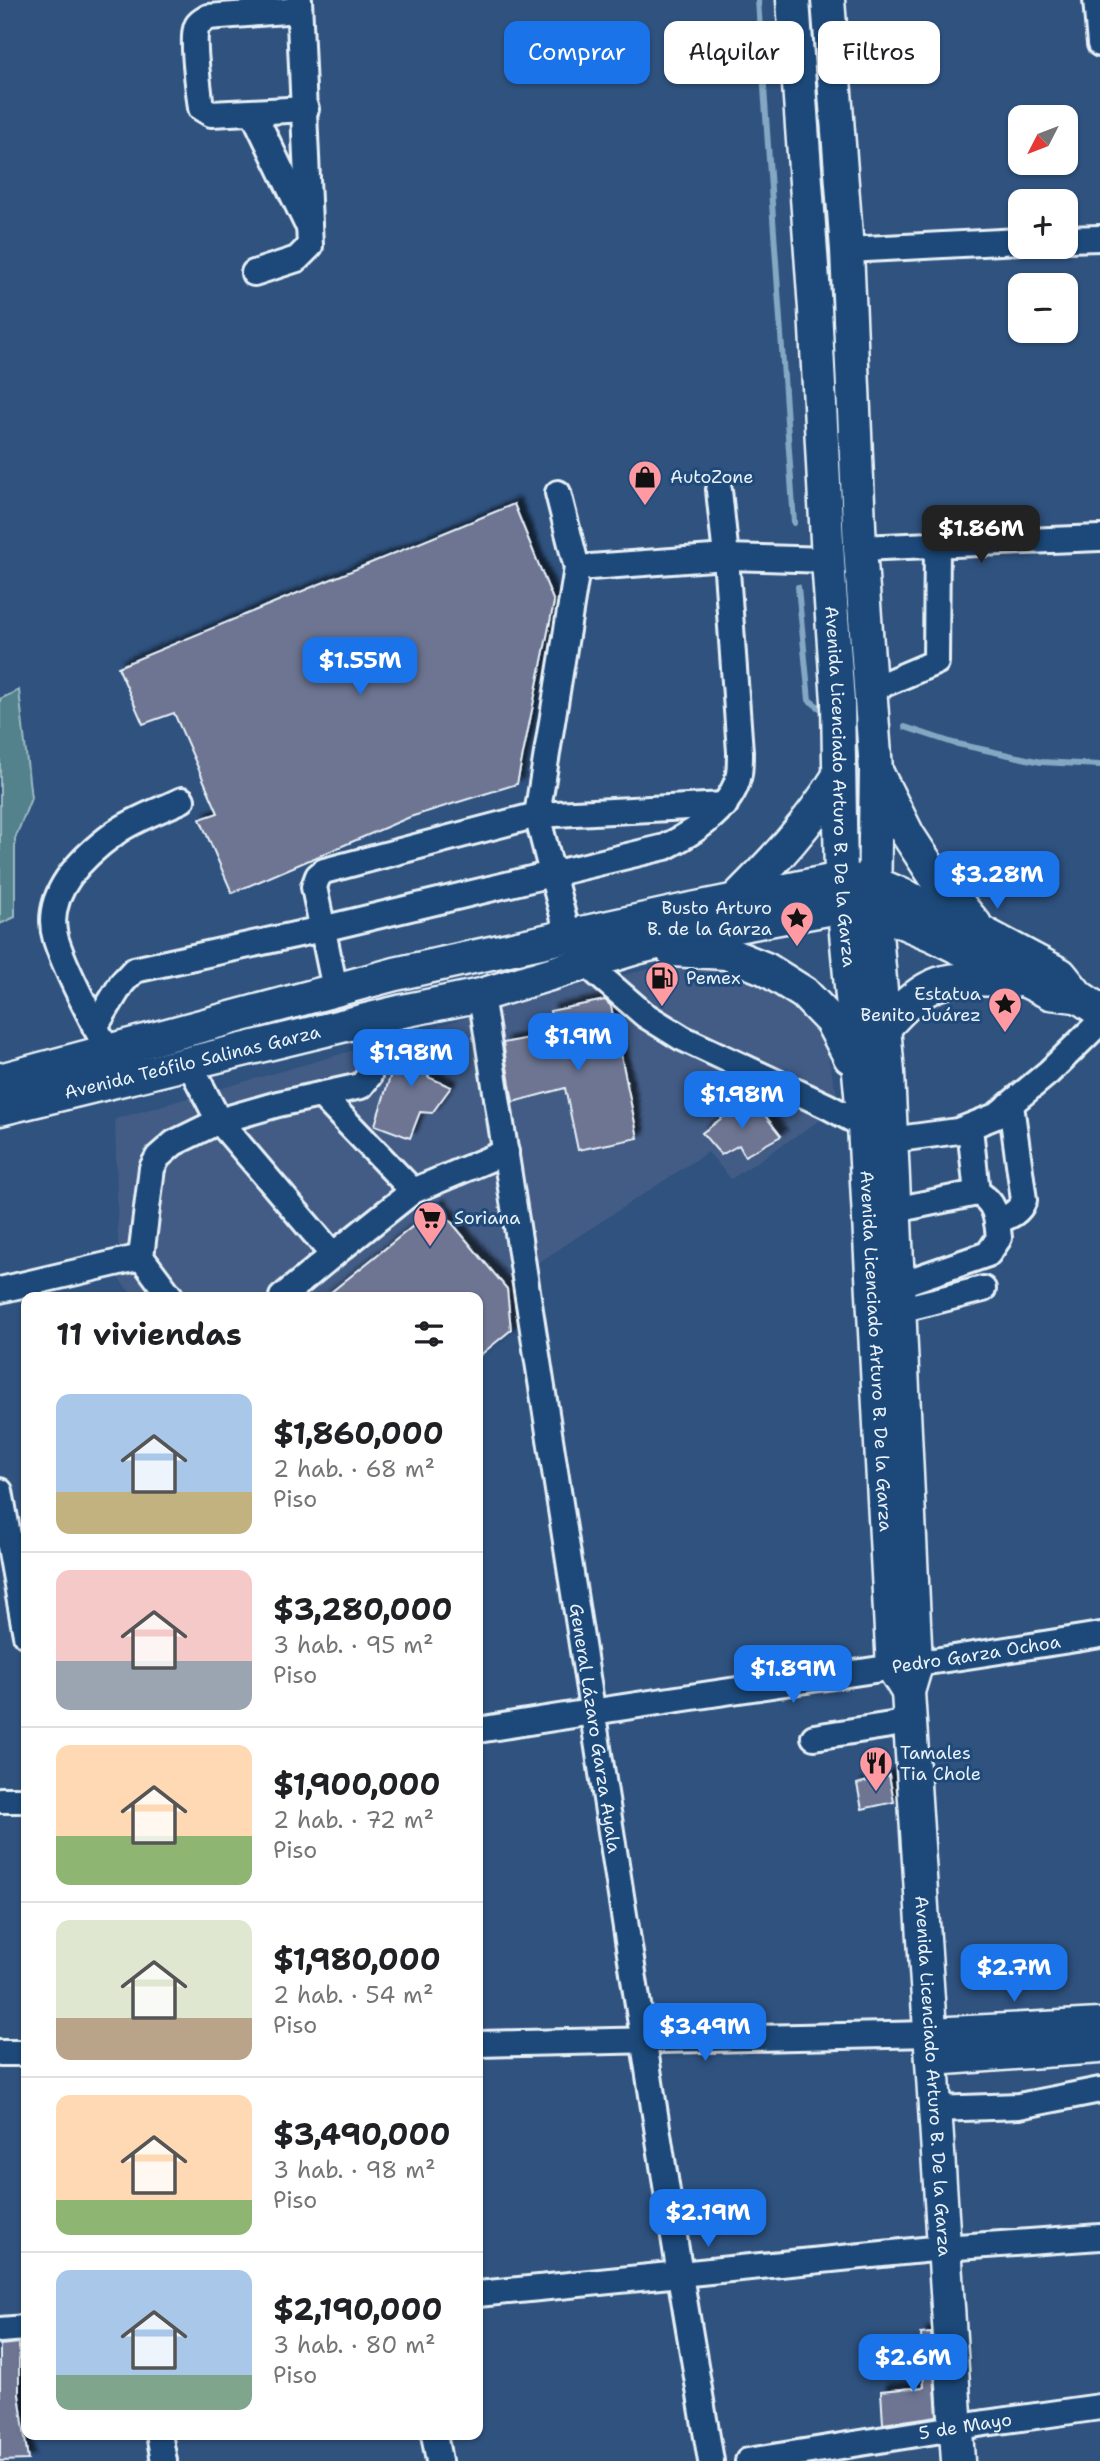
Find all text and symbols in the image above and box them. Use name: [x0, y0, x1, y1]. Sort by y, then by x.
chip: Comprar: [504, 21, 650, 84]
chip: Alquilar: [664, 21, 804, 84]
chip: Filtros: [818, 21, 940, 84]
north arrow: [1008, 105, 1078, 175]
map controls: [1008, 105, 1078, 343]
button: +: [1008, 189, 1078, 259]
button: −: [1008, 273, 1078, 343]
shop icon: AutoZone: [626, 458, 664, 507]
place label: AutoZone: [670, 465, 753, 489]
pin: $1.86M: [924, 505, 1038, 565]
text: $1.86M: [938, 513, 1024, 543]
street label: Avenida Licenciado Arturo B. De la Garza: [819, 605, 861, 968]
pin: $1.55M: [303, 638, 417, 697]
text: $1.55M: [318, 645, 402, 675]
pin: $3.28M: [940, 852, 1054, 911]
text: $3.28M: [950, 859, 1044, 889]
place label: Busto Arturo B. de la Garza: [647, 896, 772, 941]
place icon: Busto Arturo B. de la Garza: [778, 899, 816, 948]
fuel station icon: Pemex: [643, 959, 681, 1008]
place label: Pemex: [686, 966, 741, 990]
place label: Estatua Benito Juárez: [860, 982, 981, 1027]
place icon: Estatua Benito Juárez: [986, 985, 1024, 1034]
pin: $1.9M: [529, 1014, 627, 1073]
street label: Avenida Teófilo Salinas Garza: [62, 1020, 323, 1105]
text: $1.9M: [544, 1021, 612, 1051]
pin: $1.98M: [354, 1030, 468, 1089]
text: $1.98M: [369, 1037, 453, 1067]
pin: $1.98M: [685, 1072, 799, 1131]
text: $1.98M: [700, 1079, 784, 1109]
street label: Avenida Licenciado Arturo B. De la Garza: [854, 1170, 898, 1532]
supermarket icon: Soriana: [411, 1199, 449, 1248]
place label: Soriana: [454, 1206, 521, 1230]
text: 11 viviendas: [56, 1314, 242, 1355]
icon: filters: [410, 1315, 448, 1353]
text: $1,860,000: [273, 1413, 444, 1454]
icon: home: [112, 1422, 196, 1506]
text: 2 hab. · 68 m²: [273, 1454, 435, 1484]
text: Piso: [273, 1484, 317, 1514]
text: $3,280,000: [273, 1589, 452, 1630]
icon: home: [112, 1598, 196, 1682]
street label: General Lázaro Garza Ayala: [564, 1602, 626, 1855]
text: 3 hab. · 95 m²: [273, 1630, 434, 1660]
street label: Pedro Garza Ochoa: [890, 1630, 1062, 1679]
pin: $1.89M: [736, 1646, 850, 1705]
text: $1.89M: [750, 1653, 836, 1683]
text: Piso: [273, 1660, 317, 1690]
place label: Tamales Tia Chole: [900, 1741, 981, 1786]
restaurant icon: Tamales Tia Chole: [857, 1744, 895, 1793]
text: $1,900,000: [273, 1764, 441, 1805]
icon: home: [112, 1773, 196, 1857]
text: 2 hab. · 72 m²: [273, 1805, 434, 1835]
text: Piso: [273, 1835, 317, 1865]
street label: Avenida Licenciado Arturo B. De la Garza: [909, 1895, 957, 2257]
text: $1,980,000: [273, 1939, 441, 1980]
pin: $2.7M: [965, 1944, 1063, 2004]
icon: home: [112, 1948, 196, 2032]
text: $2.7M: [977, 1952, 1051, 1982]
text: 2 hab. · 54 m²: [273, 1980, 433, 2010]
pin: $3.49M: [648, 2004, 762, 2063]
text: Piso: [273, 2010, 317, 2040]
text: $3.49M: [659, 2011, 751, 2041]
text: $3,490,000: [273, 2114, 450, 2155]
icon: home: [112, 2123, 196, 2207]
text: 3 hab. · 98 m²: [273, 2155, 436, 2185]
text: Piso: [273, 2185, 317, 2215]
pin: $2.19M: [651, 2190, 765, 2249]
text: $2.19M: [665, 2197, 751, 2227]
text: $2,190,000: [273, 2289, 442, 2330]
icon: home: [112, 2298, 196, 2382]
text: 3 hab. · 80 m²: [273, 2330, 436, 2360]
pin: $2.6M: [864, 2334, 962, 2394]
text: $2.6M: [875, 2342, 952, 2372]
text: Piso: [273, 2360, 317, 2390]
street label: 5 de Mayo: [917, 2407, 1013, 2445]

